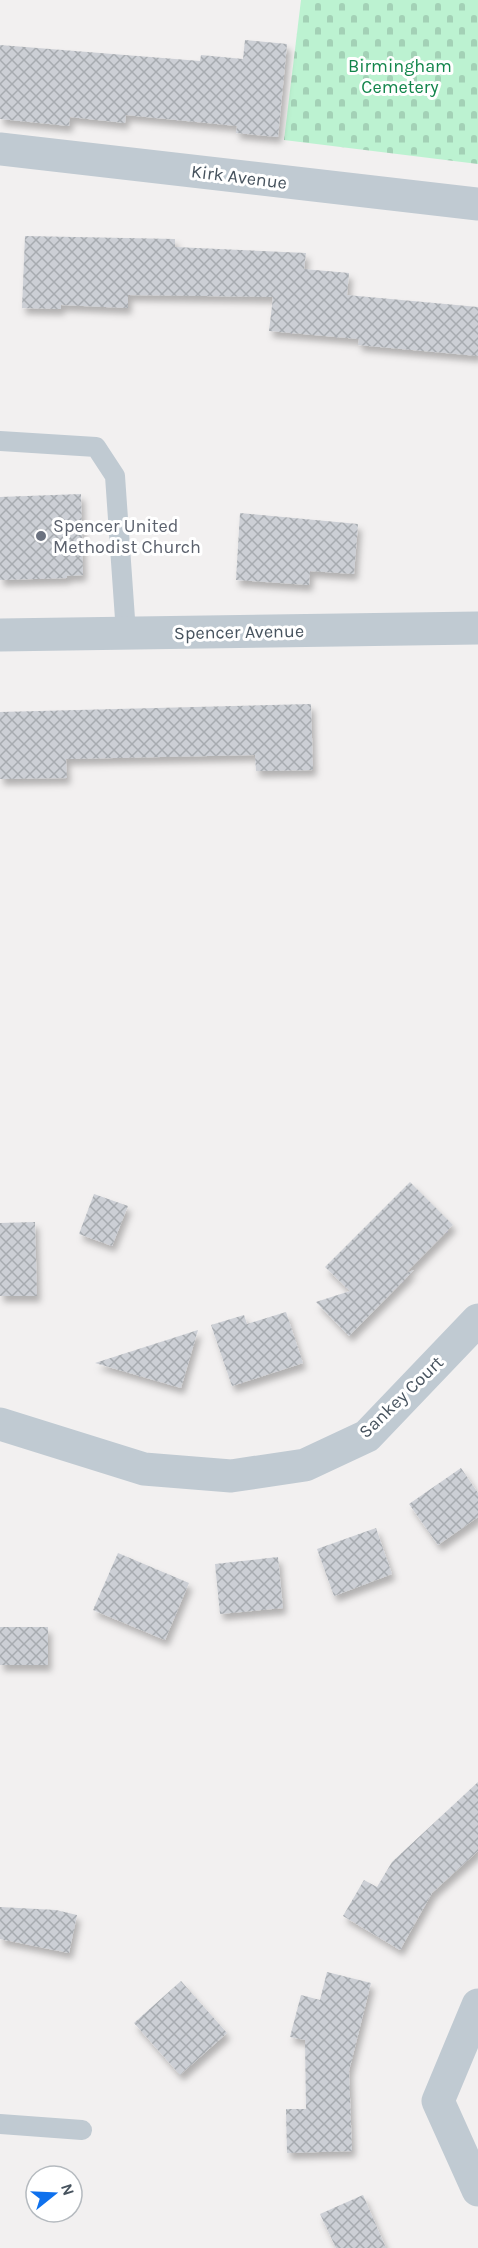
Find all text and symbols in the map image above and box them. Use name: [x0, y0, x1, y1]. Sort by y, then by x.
park label: Birmingham Cemetery: [348, 55, 452, 98]
street label: Kirk Avenue: [190, 160, 288, 194]
place label: Spencer United Methodist Church: [53, 515, 201, 558]
marker: Spencer United Methodist Church: [34, 529, 48, 543]
street label: Spencer Avenue: [174, 620, 304, 644]
street label: Sankey Court: [354, 1351, 448, 1443]
north arrow: [24, 2164, 84, 2224]
text: N: [57, 2181, 79, 2198]

